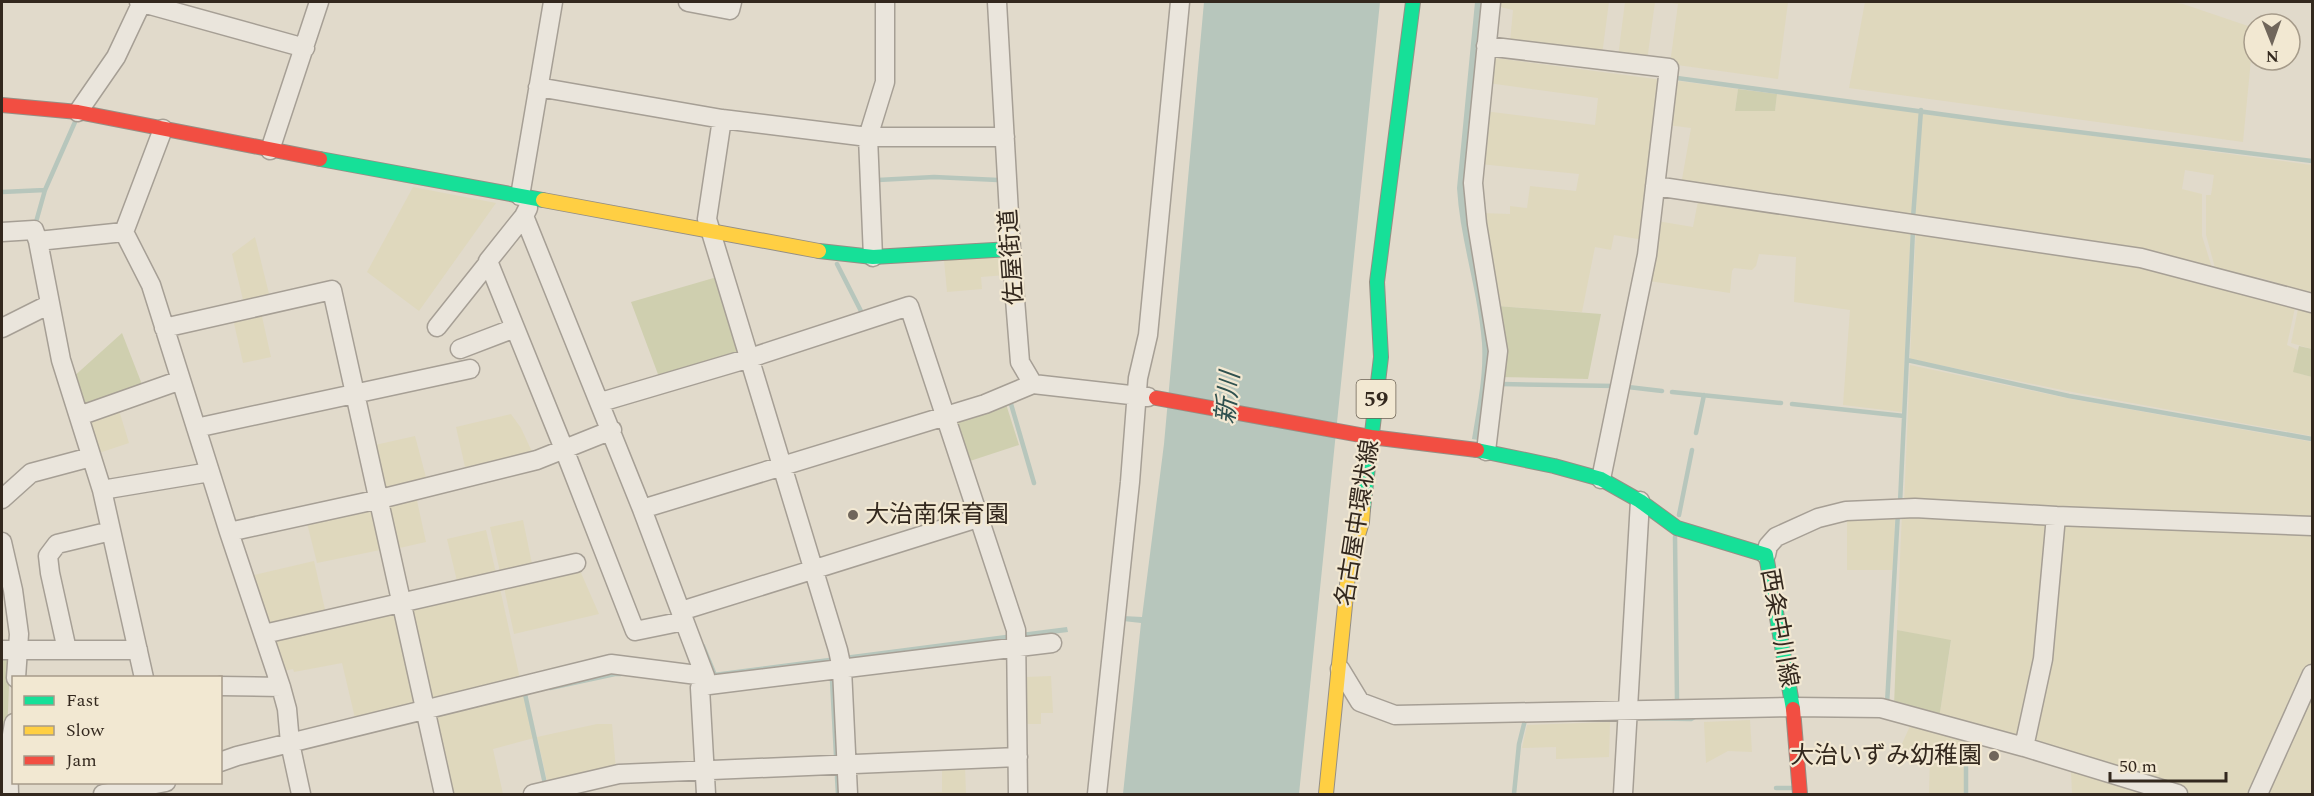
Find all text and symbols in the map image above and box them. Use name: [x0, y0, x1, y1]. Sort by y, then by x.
north arrow: [2242, 12, 2302, 72]
text: N: [2266, 44, 2279, 68]
street label: 佐屋街道: [991, 208, 1033, 306]
water label: 新川: [1205, 367, 1251, 426]
road number: 59: [1356, 380, 1396, 418]
street label: 名古屋中環状線: [1327, 437, 1389, 609]
place label: 大治南保育園: [865, 497, 1009, 533]
marker: 大治南保育園: [846, 508, 860, 522]
street label: 西条中川線: [1751, 566, 1807, 690]
legend: [12, 676, 222, 784]
text: Fast: [66, 687, 99, 714]
text: Slow: [66, 717, 105, 744]
place label: 大治いずみ幼稚園: [1790, 738, 1982, 774]
scale bar: [2110, 745, 2226, 783]
text: Jam: [66, 747, 97, 774]
marker: 大治いずみ幼稚園: [1987, 749, 2001, 763]
text: 50 m: [2119, 753, 2157, 780]

